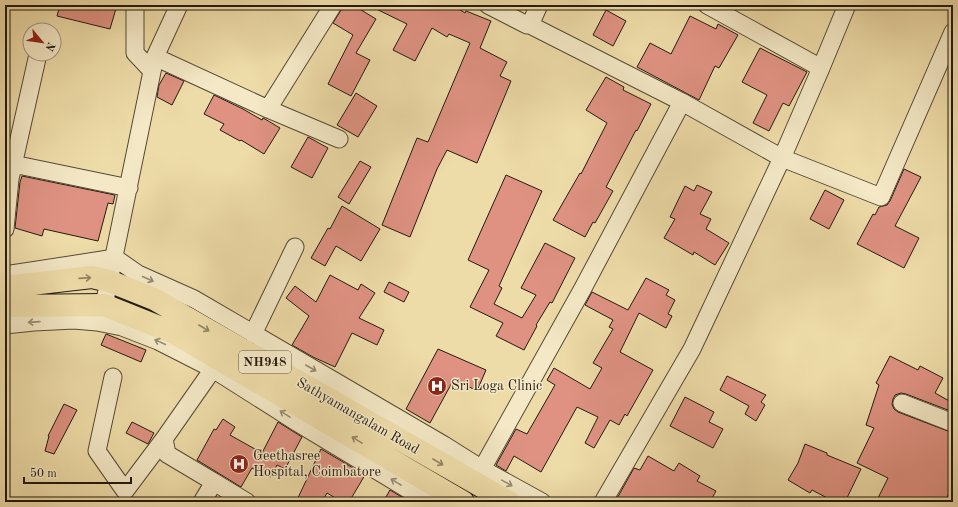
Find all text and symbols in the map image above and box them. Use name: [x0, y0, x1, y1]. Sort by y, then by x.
north arrow: [22, 22, 62, 62]
text: N: [42, 40, 56, 53]
one-way arrow: [78, 274, 91, 281]
one-way arrow: [141, 275, 153, 283]
one-way arrow: [28, 318, 41, 325]
one-way arrow: [198, 324, 210, 332]
one-way arrow: [154, 338, 166, 345]
road number: NH948: [239, 351, 291, 373]
one-way arrow: [305, 364, 317, 372]
street label: Sathyamangalam Road: [294, 375, 422, 457]
hospital icon: Sri Loga Clinic: [426, 375, 448, 397]
place label: Sri Loga Clinic: [451, 379, 542, 393]
one-way arrow: [280, 410, 291, 418]
one-way arrow: [351, 435, 363, 443]
place label: Geethasree Hospital, Coimbatore: [253, 449, 381, 479]
hospital icon: Geethasree Hospital, Coimbatore: [228, 453, 250, 475]
one-way arrow: [432, 458, 444, 466]
scale bar: [24, 459, 131, 485]
text: 50 m: [30, 467, 57, 480]
one-way arrow: [390, 477, 402, 485]
one-way arrow: [501, 480, 513, 488]

